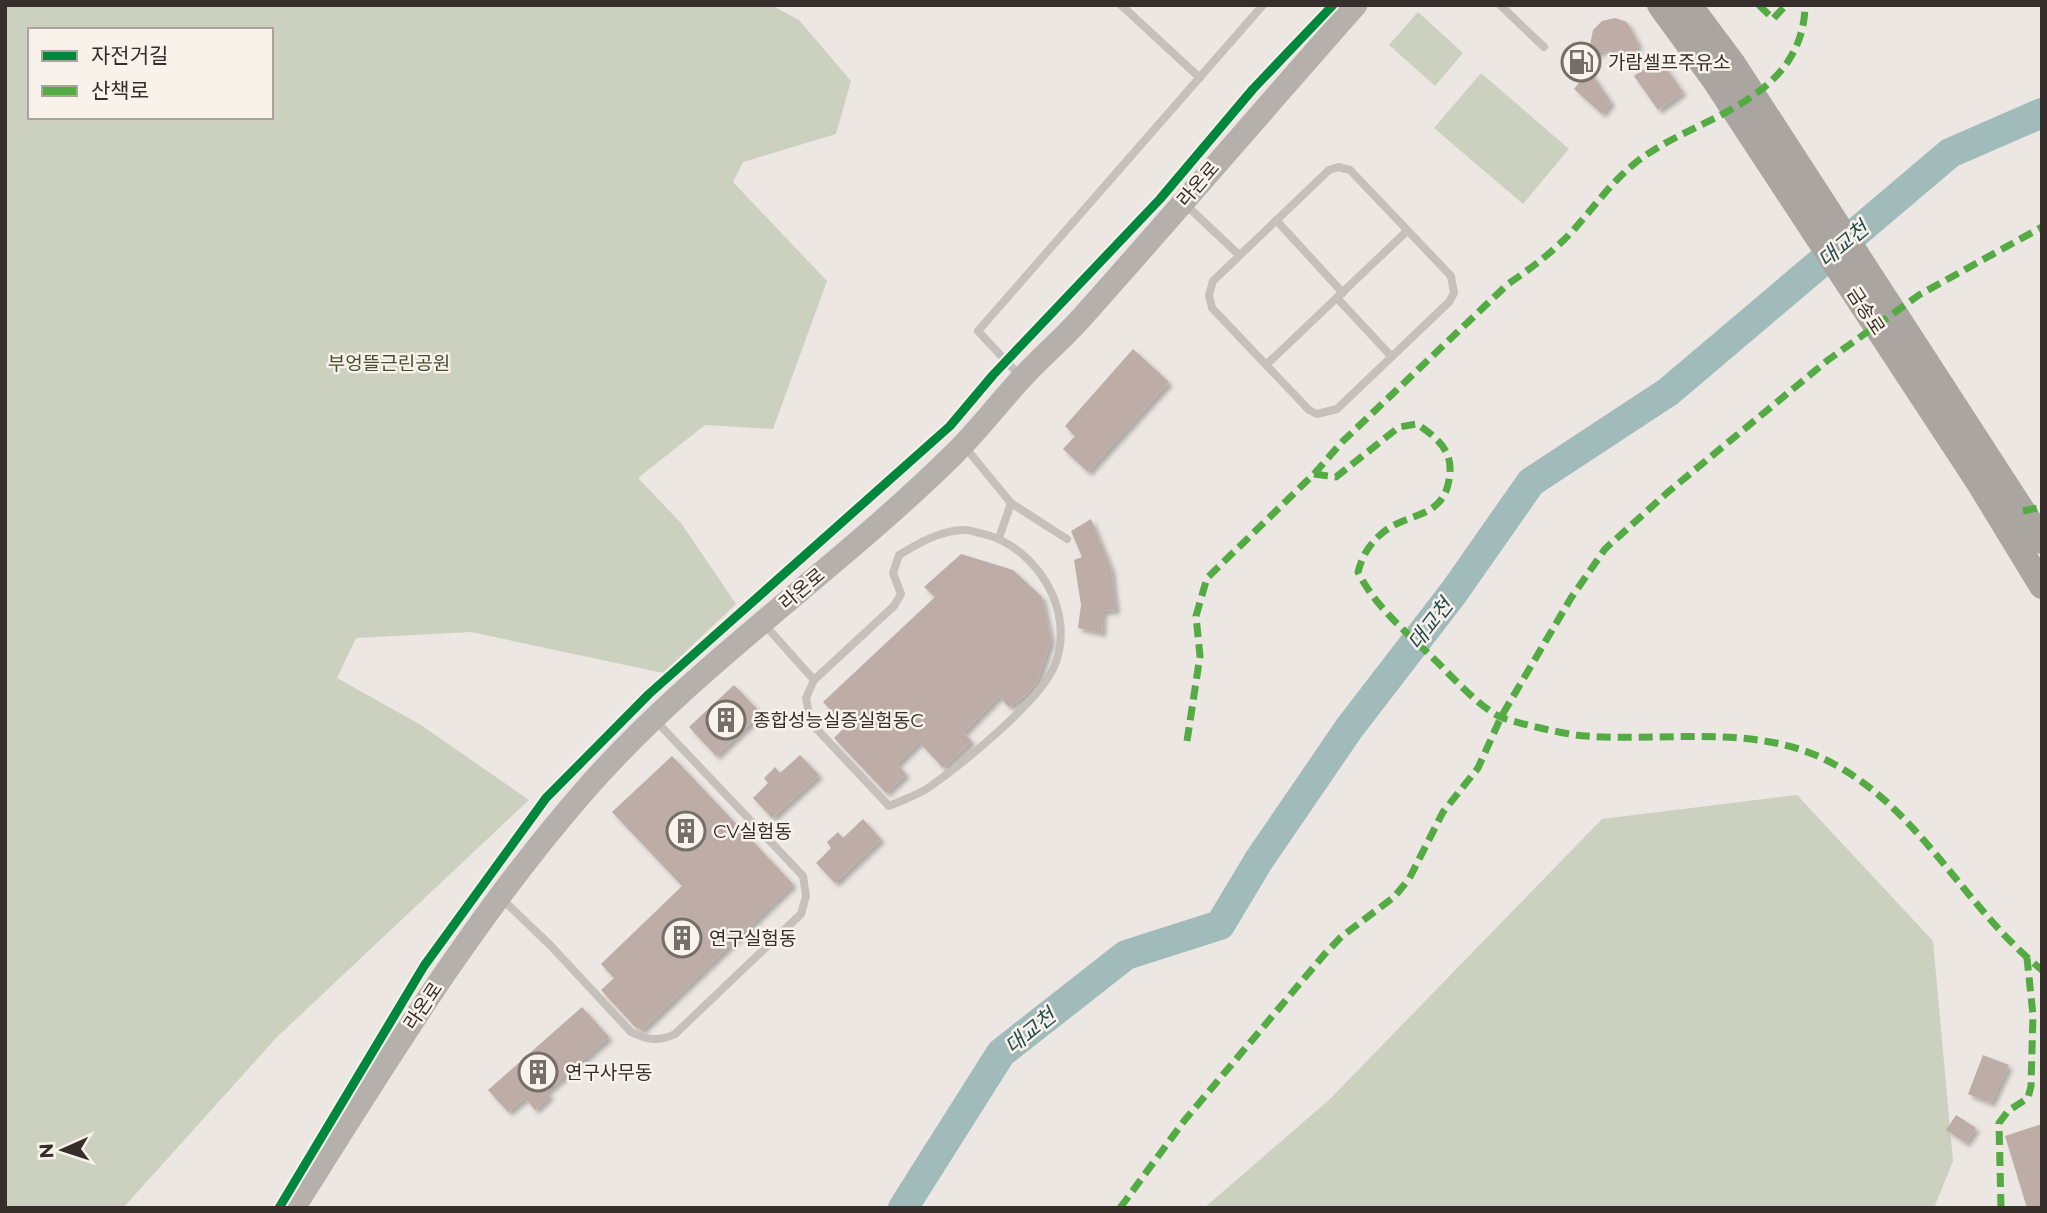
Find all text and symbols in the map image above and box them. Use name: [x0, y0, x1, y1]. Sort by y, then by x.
legend: [28, 28, 273, 119]
fuel station icon: 가람셀프주유소: [1560, 41, 1602, 83]
text: 자전거길: [91, 43, 168, 68]
place label: 가람셀프주유소: [1608, 51, 1730, 74]
text: 산책로: [91, 78, 149, 103]
street label: 라온로: [1172, 157, 1224, 211]
water label: 대교천: [1813, 214, 1875, 272]
street label: 금송로: [1842, 283, 1890, 339]
park label: 부엉뜰근린공원: [328, 352, 450, 375]
street label: 라온로: [775, 563, 829, 615]
water label: 대교천: [1402, 591, 1459, 655]
building icon: 종합성능실증실험동C: [705, 699, 747, 741]
place label: 종합성능실증실험동C: [753, 709, 924, 732]
building icon: CV실험동: [665, 810, 707, 852]
place label: CV실험동: [713, 820, 792, 843]
building icon: 연구실험동: [661, 917, 703, 959]
place label: 연구실험동: [709, 927, 796, 950]
street label: 라온로: [399, 978, 447, 1034]
water label: 대교천: [1000, 1001, 1062, 1059]
building icon: 연구사무동: [517, 1051, 559, 1093]
place label: 연구사무동: [565, 1061, 652, 1084]
north arrow: [28, 1115, 98, 1185]
text: N: [35, 1143, 58, 1159]

